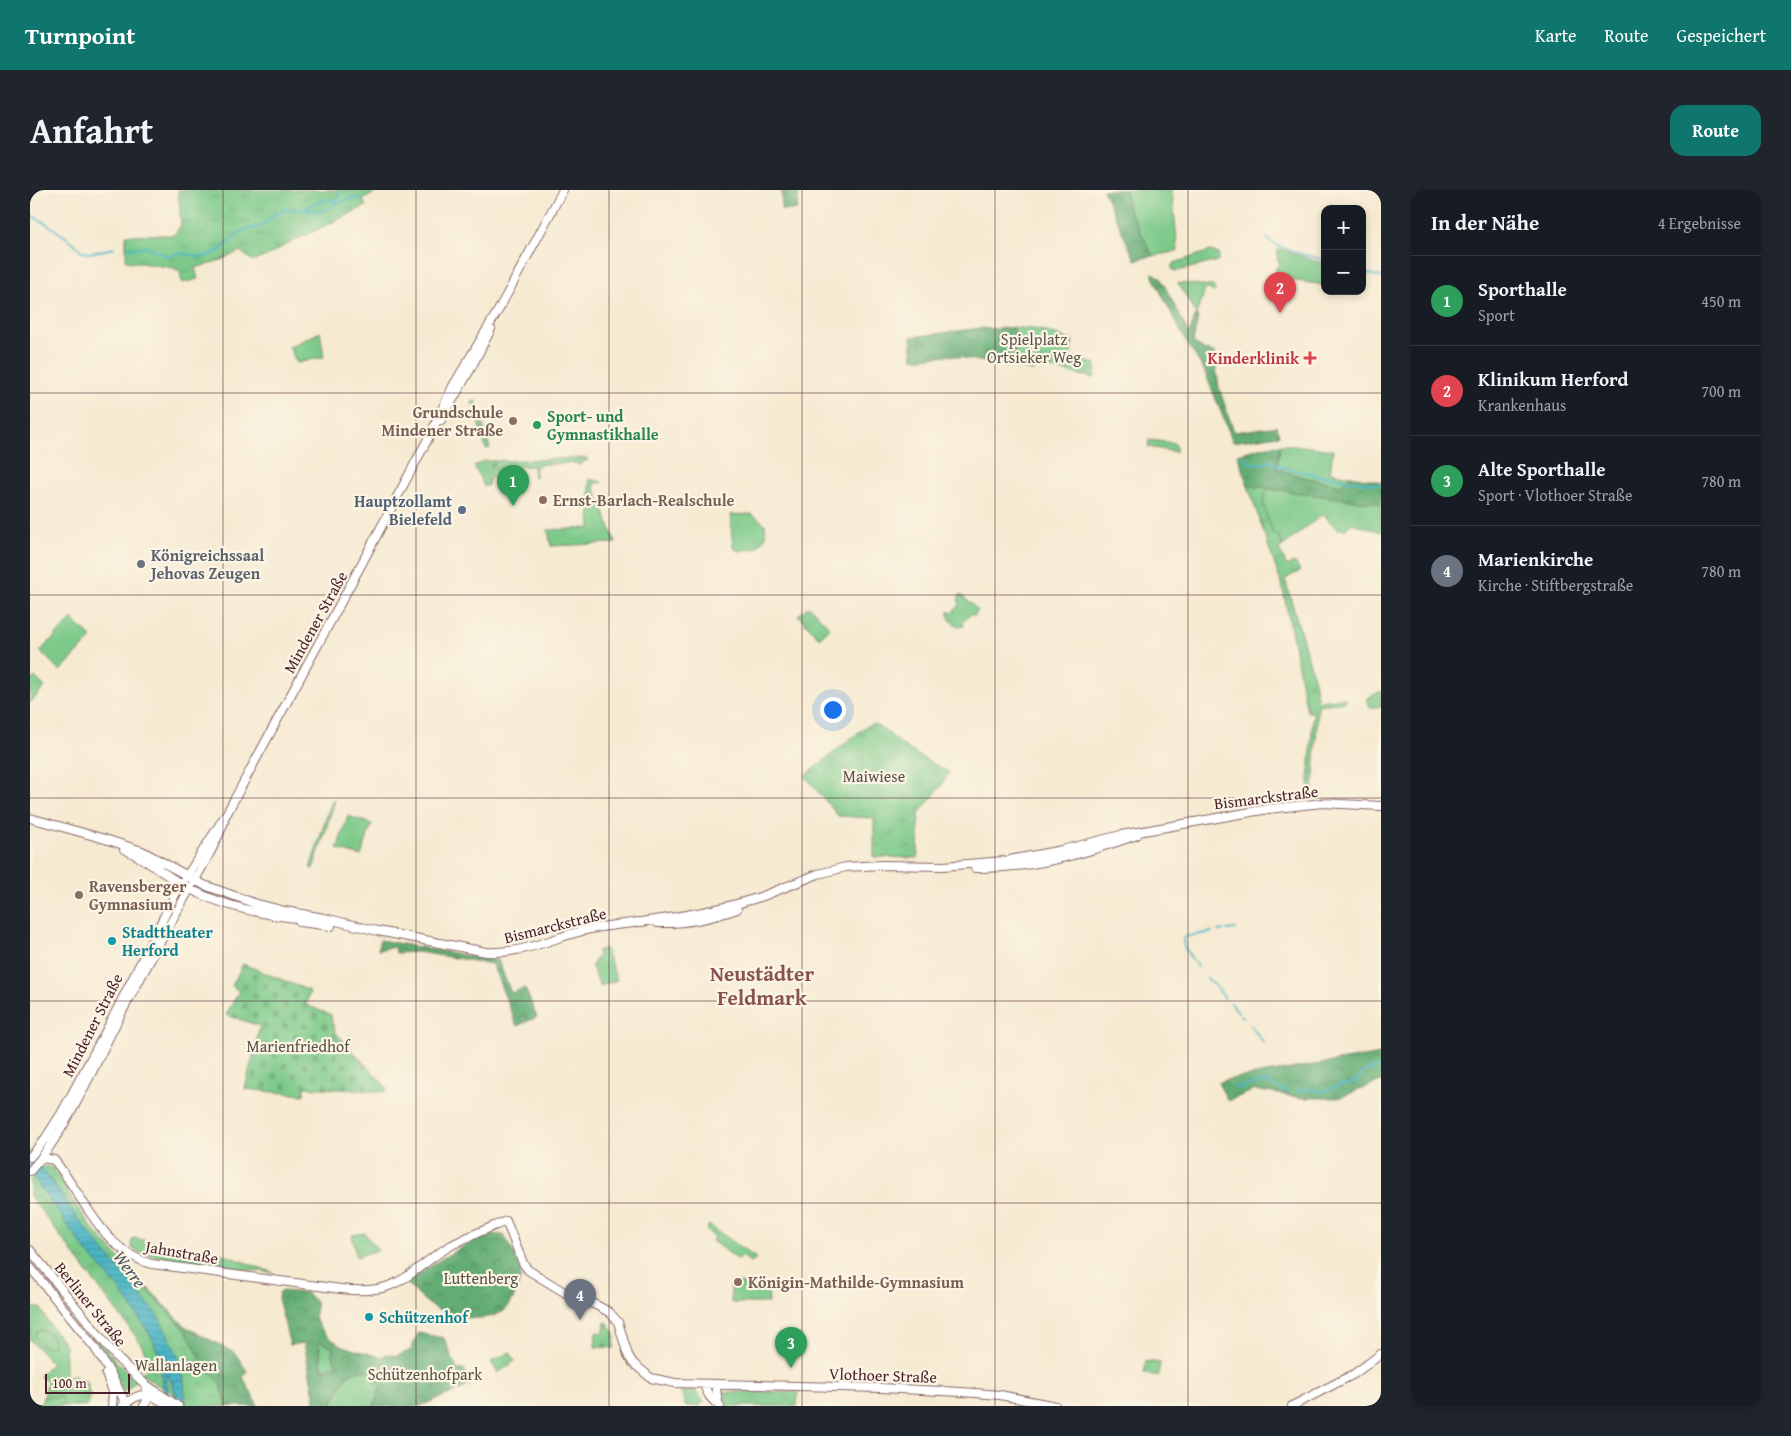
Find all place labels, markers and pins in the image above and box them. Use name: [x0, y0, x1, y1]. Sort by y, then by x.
pin: 2: [1264, 272, 1296, 313]
place label: Kinderklinik: [1208, 346, 1300, 370]
marker: Kinderklinik: [1303, 351, 1317, 365]
place label: Grundschule Mindener Straße: [381, 400, 503, 442]
place label: Sport- und Gymnastikhalle: [547, 404, 659, 446]
marker: Grundschule Mindener Straße: [507, 415, 519, 427]
marker: Sport- und Gymnastikhalle: [531, 419, 543, 431]
pin: 1: [497, 465, 529, 506]
place label: Ernst-Barlach-Realschule: [553, 488, 735, 512]
place label: Hauptzollamt Bielefeld: [354, 489, 453, 531]
marker: Ernst-Barlach-Realschule: [537, 494, 549, 506]
marker: Hauptzollamt Bielefeld: [456, 504, 468, 516]
place label: Königreichssaal Jehovas Zeugen: [148, 543, 264, 585]
marker: Königreichssaal Jehovas Zeugen: [135, 558, 147, 570]
place label: Ravensberger Gymnasium: [89, 874, 187, 916]
marker: Ravensberger Gymnasium: [73, 889, 85, 901]
place label: Stadttheater Herford: [122, 920, 213, 962]
marker: Stadttheater Herford: [106, 935, 118, 947]
place label: Königin-Mathilde-Gymnasium: [748, 1270, 964, 1294]
marker: Königin-Mathilde-Gymnasium: [732, 1276, 744, 1288]
pin: 4: [564, 1279, 596, 1320]
place label: Schützenhof: [379, 1305, 470, 1329]
marker: Schützenhof: [363, 1311, 375, 1323]
pin: 3: [775, 1327, 807, 1368]

